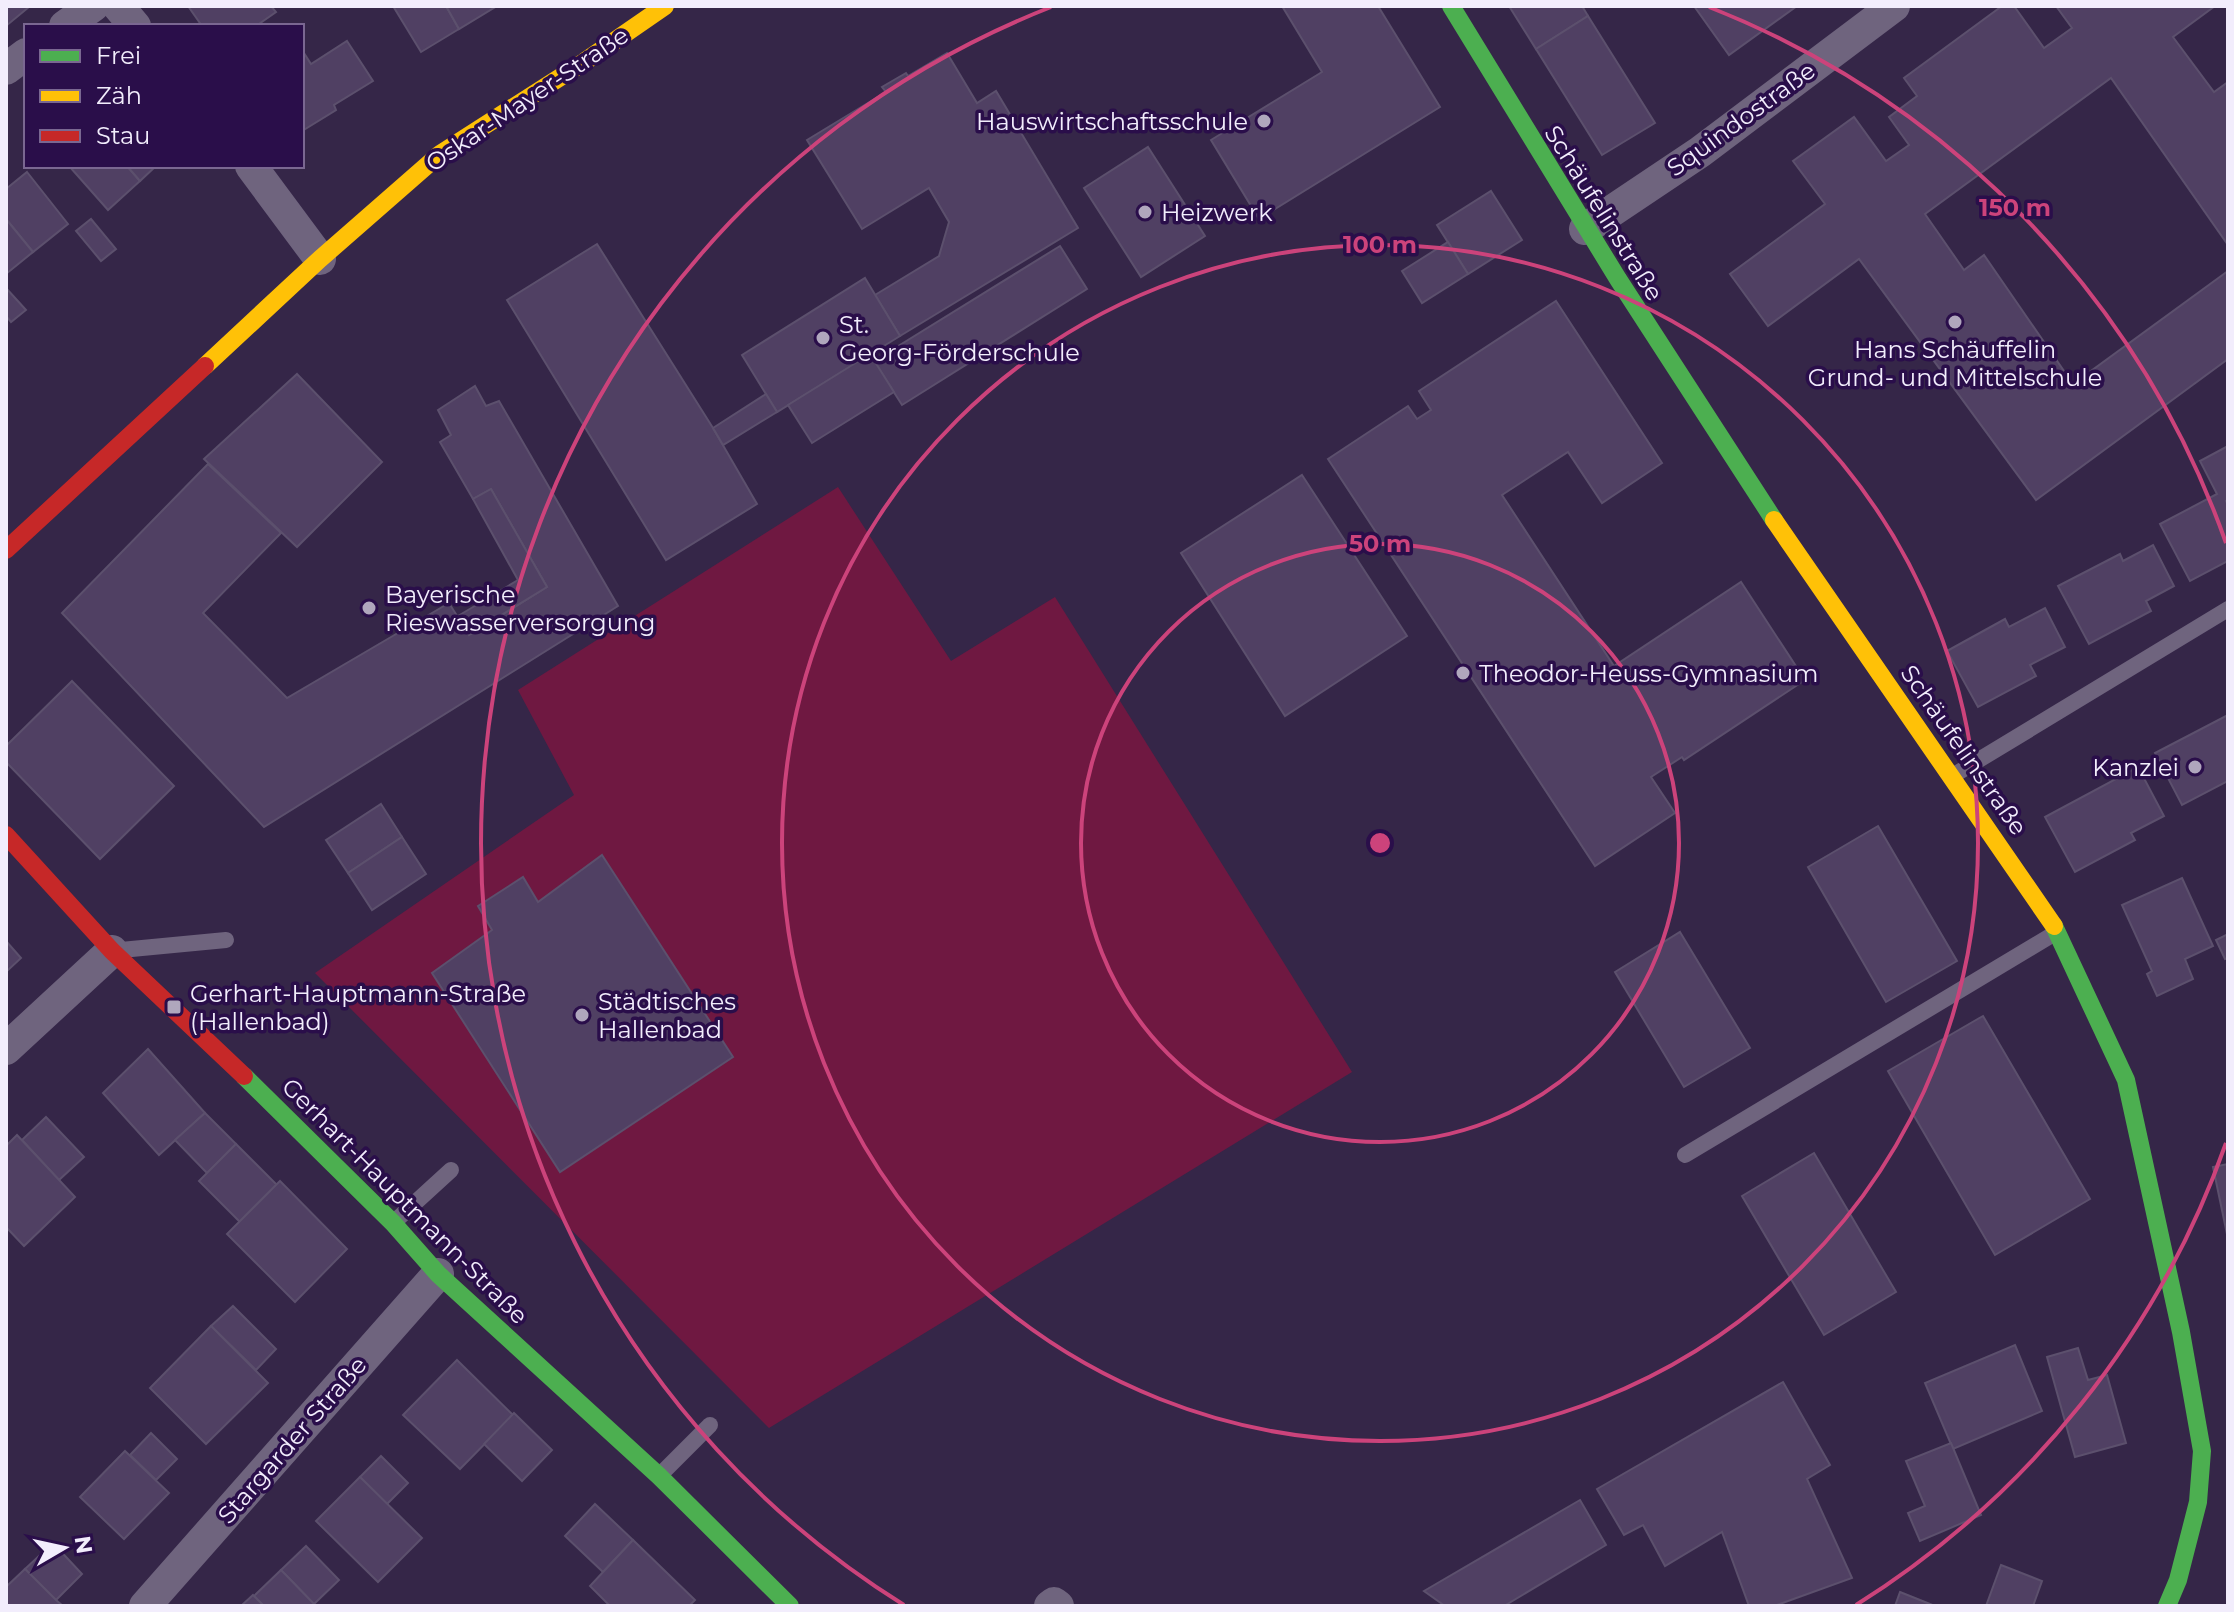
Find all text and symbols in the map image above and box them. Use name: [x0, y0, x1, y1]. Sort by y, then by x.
street label: Oskar-Mayer-Straße: [420, 20, 634, 178]
legend: [24, 24, 304, 168]
text: Frei: [96, 41, 141, 70]
street label: Squindostraße: [1661, 56, 1821, 182]
text: Zäh: [96, 81, 142, 110]
place label: Hauswirtschaftsschule: [976, 107, 1248, 136]
marker: Hauswirtschaftsschule: [1255, 112, 1273, 130]
street label: Schäufelinstraße: [1538, 120, 1670, 306]
text: Stau: [96, 121, 150, 150]
text: 150 m: [1979, 193, 2051, 222]
place label: Heizwerk: [1161, 198, 1273, 227]
marker: Heizwerk: [1136, 203, 1154, 221]
text: 100 m: [1343, 230, 1417, 259]
place label: St. Georg-Förderschule: [839, 310, 1080, 367]
marker: Hans Schäuffelin Grund- und Mittelschule: [1946, 313, 1964, 331]
marker: St. Georg-Förderschule: [814, 329, 832, 347]
place label: Hans Schäuffelin Grund- und Mittelschule: [1808, 335, 2102, 392]
text: 50 m: [1349, 529, 1411, 558]
place label: Bayerische Rieswasserversorgung: [385, 580, 656, 637]
marker: Bayerische Rieswasserversorgung: [360, 599, 378, 617]
place label: Theodor-Heuss-Gymnasium: [1479, 659, 1818, 688]
street label: Schäufelinstraße: [1894, 659, 2034, 841]
marker: Theodor-Heuss-Gymnasium: [1454, 664, 1472, 682]
place label: Kanzlei: [2092, 753, 2179, 782]
marker: Kanzlei: [2186, 758, 2204, 776]
centre of rings: [1366, 829, 1394, 857]
place label: Gerhart-Hauptmann-Straße (Hallenbad): [190, 979, 526, 1036]
place label: Städtisches Hallenbad: [598, 987, 736, 1044]
marker: Gerhart-Hauptmann-Straße (Hallenbad): [165, 998, 183, 1016]
marker: Städtisches Hallenbad: [573, 1006, 591, 1024]
street label: Gerhart-Hauptmann-Straße: [276, 1072, 534, 1330]
street label: Stargarder Straße: [212, 1351, 372, 1529]
north arrow: [24, 1508, 104, 1588]
text: N: [69, 1534, 98, 1556]

